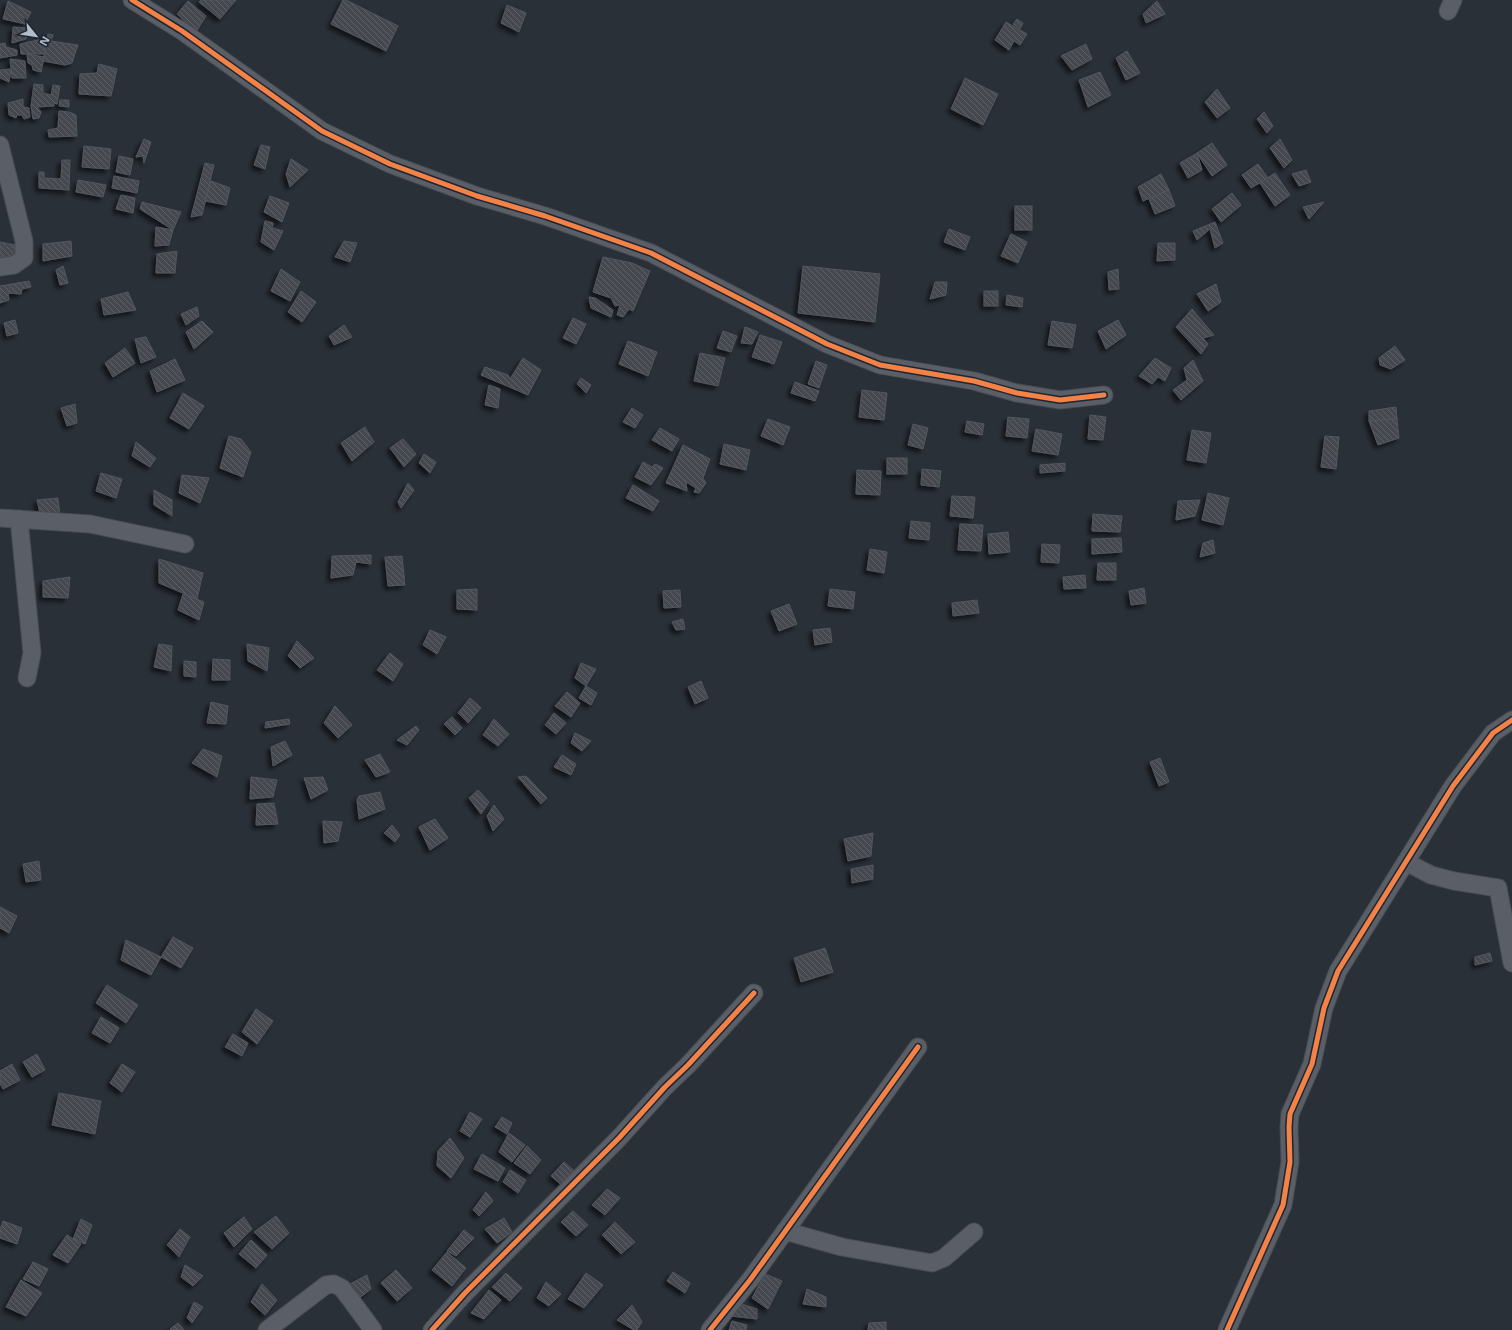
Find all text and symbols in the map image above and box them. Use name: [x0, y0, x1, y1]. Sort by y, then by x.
north arrow: [16, 16, 56, 56]
text: N: [36, 34, 54, 49]

